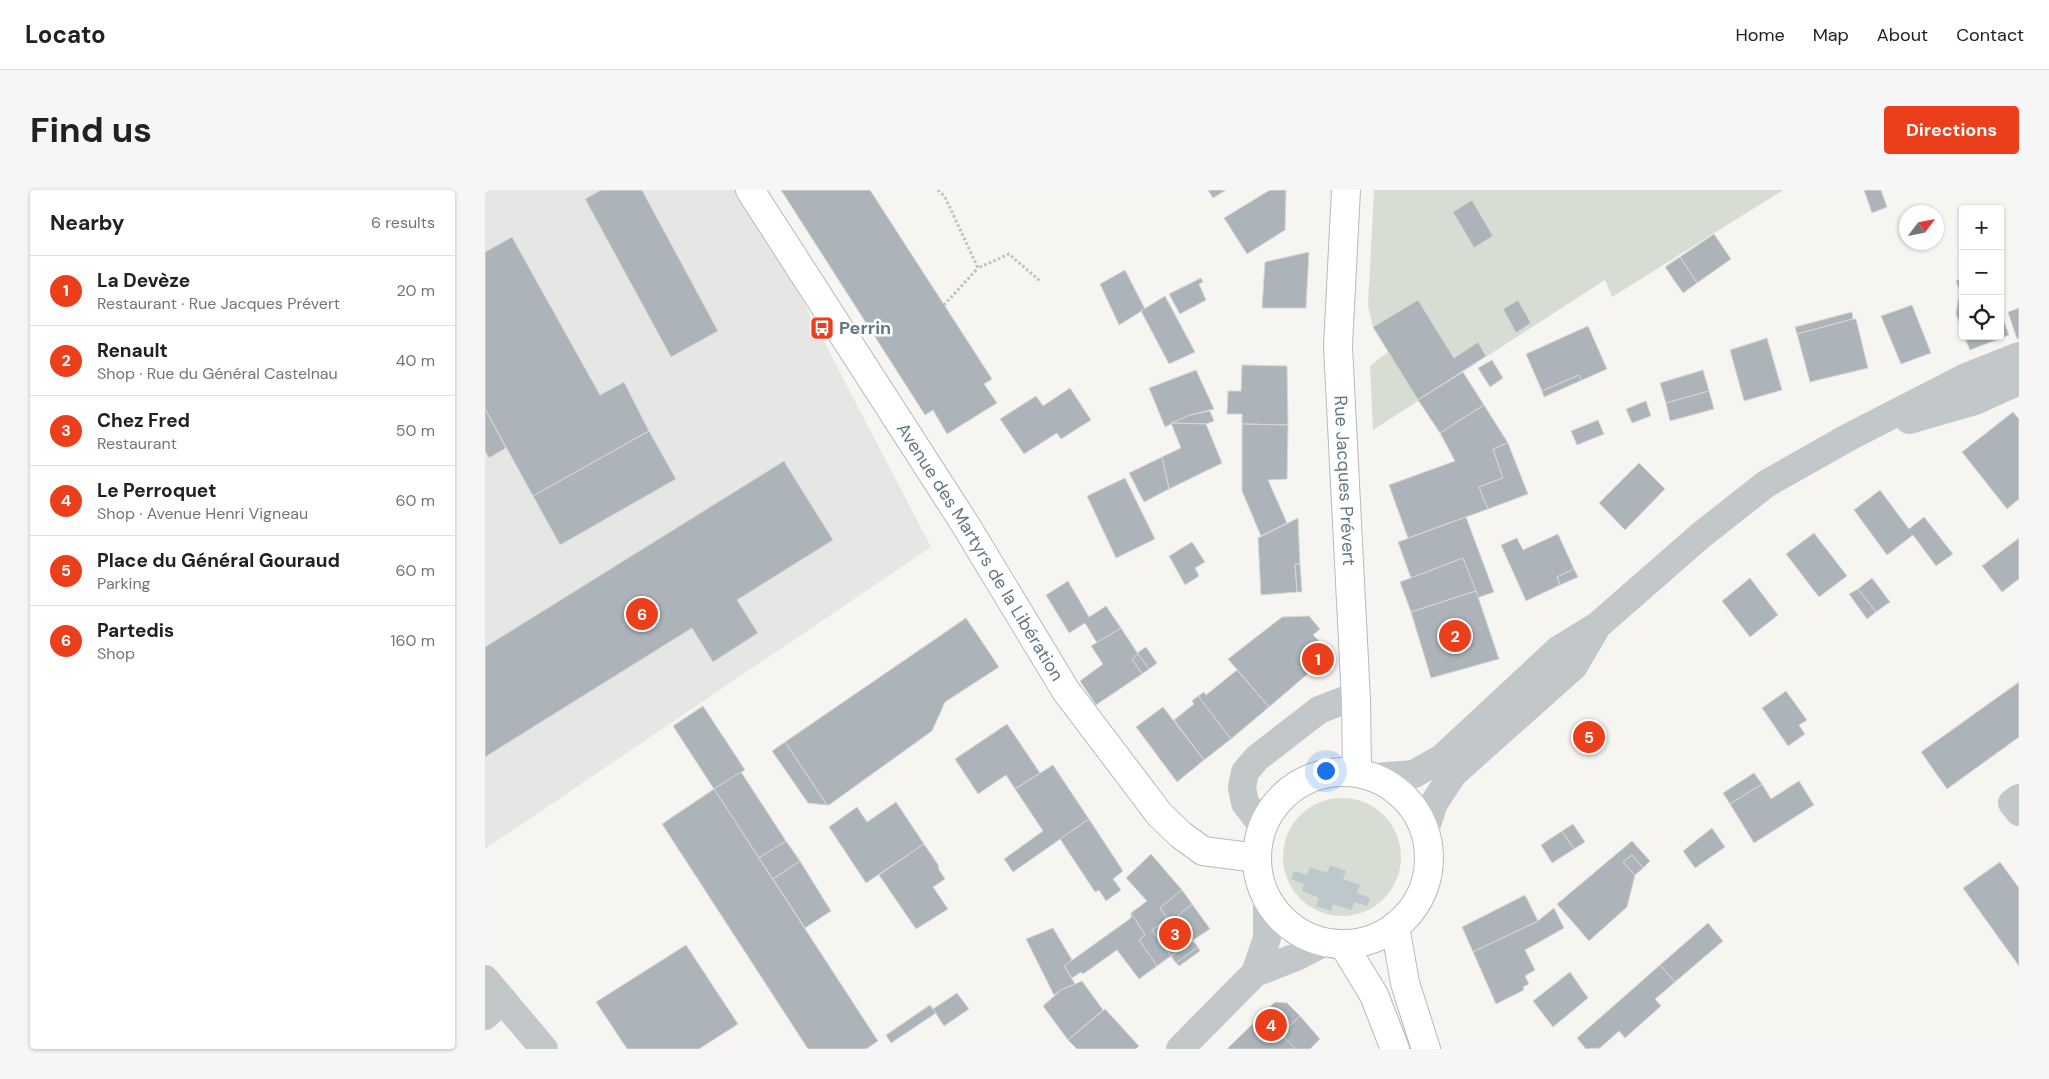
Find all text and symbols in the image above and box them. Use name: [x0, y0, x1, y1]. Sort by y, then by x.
text: Locato: [25, 19, 106, 50]
text: Home: [1735, 23, 1785, 47]
text: Map: [1813, 23, 1849, 47]
text: About: [1877, 23, 1928, 47]
text: Contact: [1956, 23, 2024, 47]
button: Directions: [1884, 106, 2019, 154]
text: Find us: [30, 107, 152, 153]
north arrow: [1899, 205, 1944, 250]
map controls: [1959, 205, 2004, 340]
button: +: [1959, 205, 2004, 250]
text: Nearby: [50, 209, 124, 237]
text: 6 results: [371, 212, 435, 233]
button: −: [1959, 250, 2004, 295]
text: La Devèze: [97, 268, 190, 293]
text: 1: [63, 280, 69, 301]
text: 20 m: [396, 280, 435, 301]
text: Restaurant · Rue Jacques Prévert: [97, 293, 340, 314]
button: locate: [1959, 295, 2004, 340]
bus stop icon: Perrin: [809, 315, 835, 341]
place label: Perrin: [839, 316, 891, 340]
text: Renault: [97, 338, 168, 363]
text: 2: [61, 350, 71, 371]
text: 40 m: [396, 350, 435, 371]
text: Shop · Rue du Général Castelnau: [97, 363, 338, 384]
street label: Rue Jacques Prévert: [1329, 395, 1361, 566]
text: Chez Fred: [97, 408, 190, 433]
street label: Avenue des Martyrs de la Libération: [891, 418, 1069, 686]
text: 3: [61, 420, 71, 441]
text: 50 m: [396, 420, 435, 441]
text: Restaurant: [97, 433, 177, 454]
text: Le Perroquet: [97, 478, 216, 503]
text: 4: [61, 490, 71, 511]
text: 60 m: [395, 490, 435, 511]
text: Shop · Avenue Henri Vigneau: [97, 503, 308, 524]
text: Place du Général Gouraud: [97, 548, 340, 573]
text: 5: [61, 560, 71, 581]
text: 60 m: [395, 560, 435, 581]
text: Parking: [97, 573, 151, 594]
pin: 6: [626, 595, 658, 633]
pin: 2: [1439, 617, 1471, 655]
text: Partedis: [97, 618, 174, 643]
text: 6: [61, 630, 71, 651]
text: 160 m: [391, 630, 435, 651]
pin: 1: [1302, 640, 1334, 678]
text: Shop: [97, 643, 135, 664]
pin: 5: [1573, 718, 1605, 756]
your location: [1313, 758, 1339, 784]
pin: 3: [1159, 915, 1191, 953]
pin: 4: [1255, 1006, 1287, 1044]

